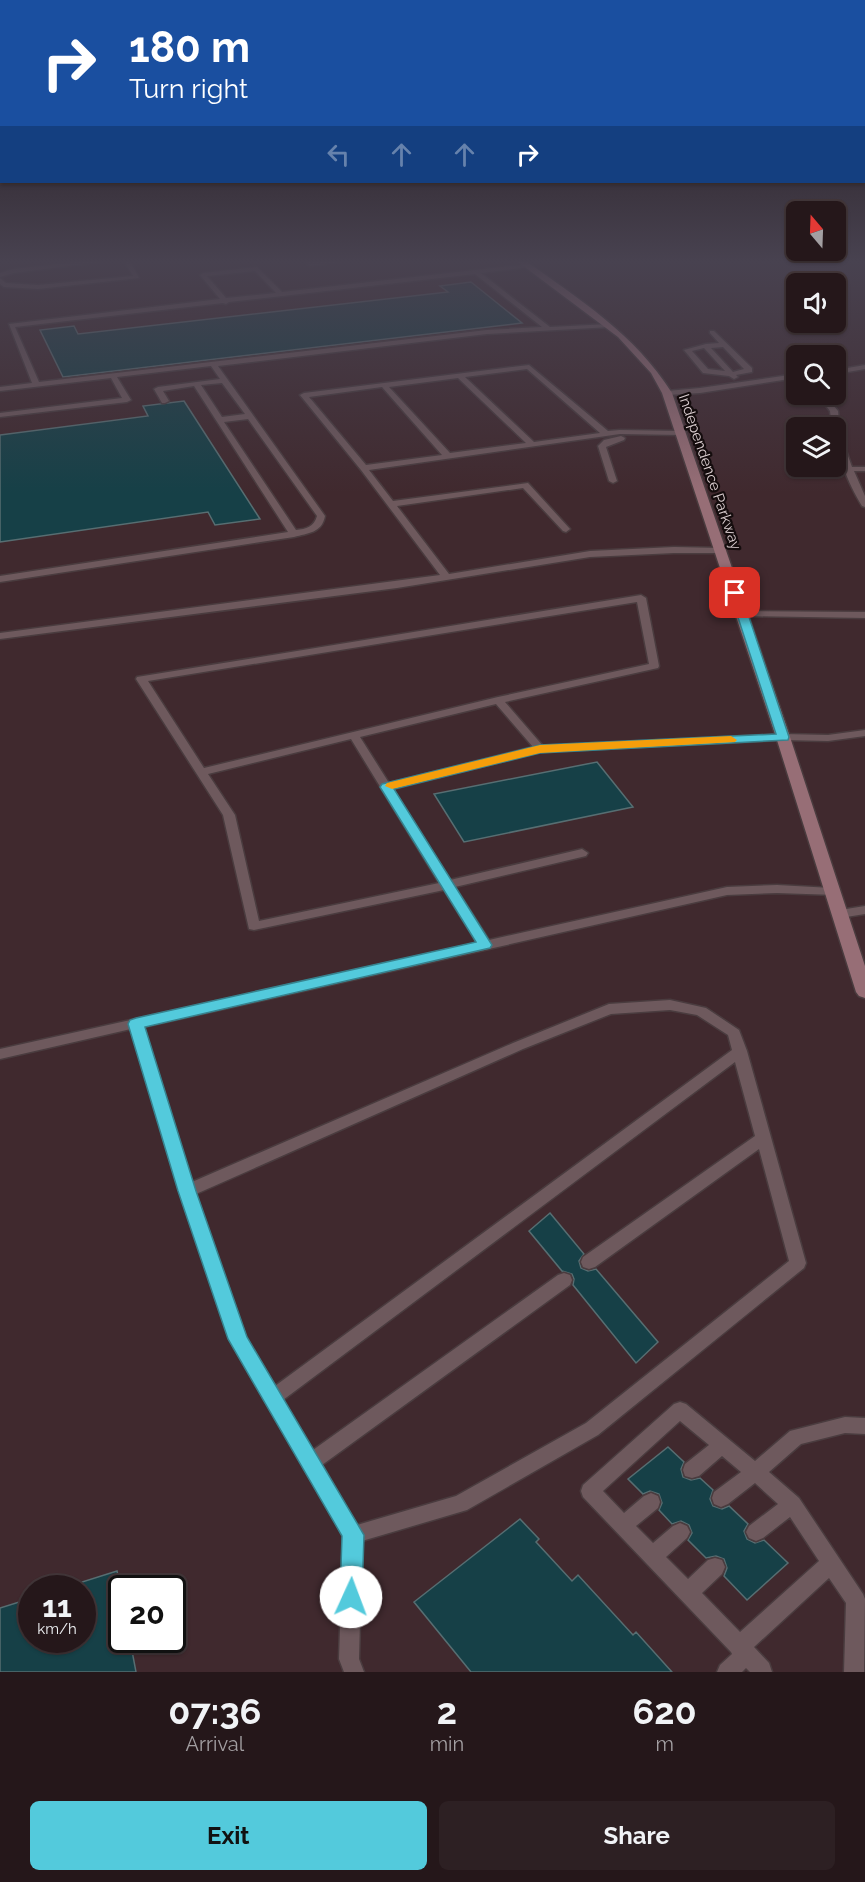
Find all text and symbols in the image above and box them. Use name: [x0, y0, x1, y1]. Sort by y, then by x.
text: 180 m: [129, 23, 250, 72]
icon: right: [30, 24, 108, 102]
text: Turn right: [129, 73, 248, 104]
icon: left: [322, 138, 355, 171]
icon: ahead: [385, 138, 418, 171]
icon: ahead: [448, 138, 481, 171]
icon: right: [511, 138, 544, 171]
north arrow: [786, 201, 846, 261]
map controls: [786, 201, 846, 477]
button: sound: [786, 273, 846, 333]
button: search: [786, 345, 846, 405]
street label: Independence Parkway: [675, 392, 745, 552]
button: layers: [786, 417, 846, 477]
pin: [709, 567, 760, 618]
icon: arrive: [718, 576, 751, 609]
position arrow: [319, 1565, 383, 1629]
speed limit sign: 20: [108, 1575, 186, 1653]
text: 11: [42, 1589, 72, 1624]
text: km/h: [37, 1620, 77, 1638]
text: 07:36: [168, 1690, 261, 1732]
text: 2: [437, 1690, 457, 1732]
text: 620: [632, 1690, 697, 1732]
text: Arrival: [186, 1732, 244, 1756]
text: min: [430, 1732, 464, 1756]
text: m: [655, 1732, 674, 1756]
button: Exit: [30, 1801, 427, 1870]
button: Share: [439, 1801, 835, 1870]

